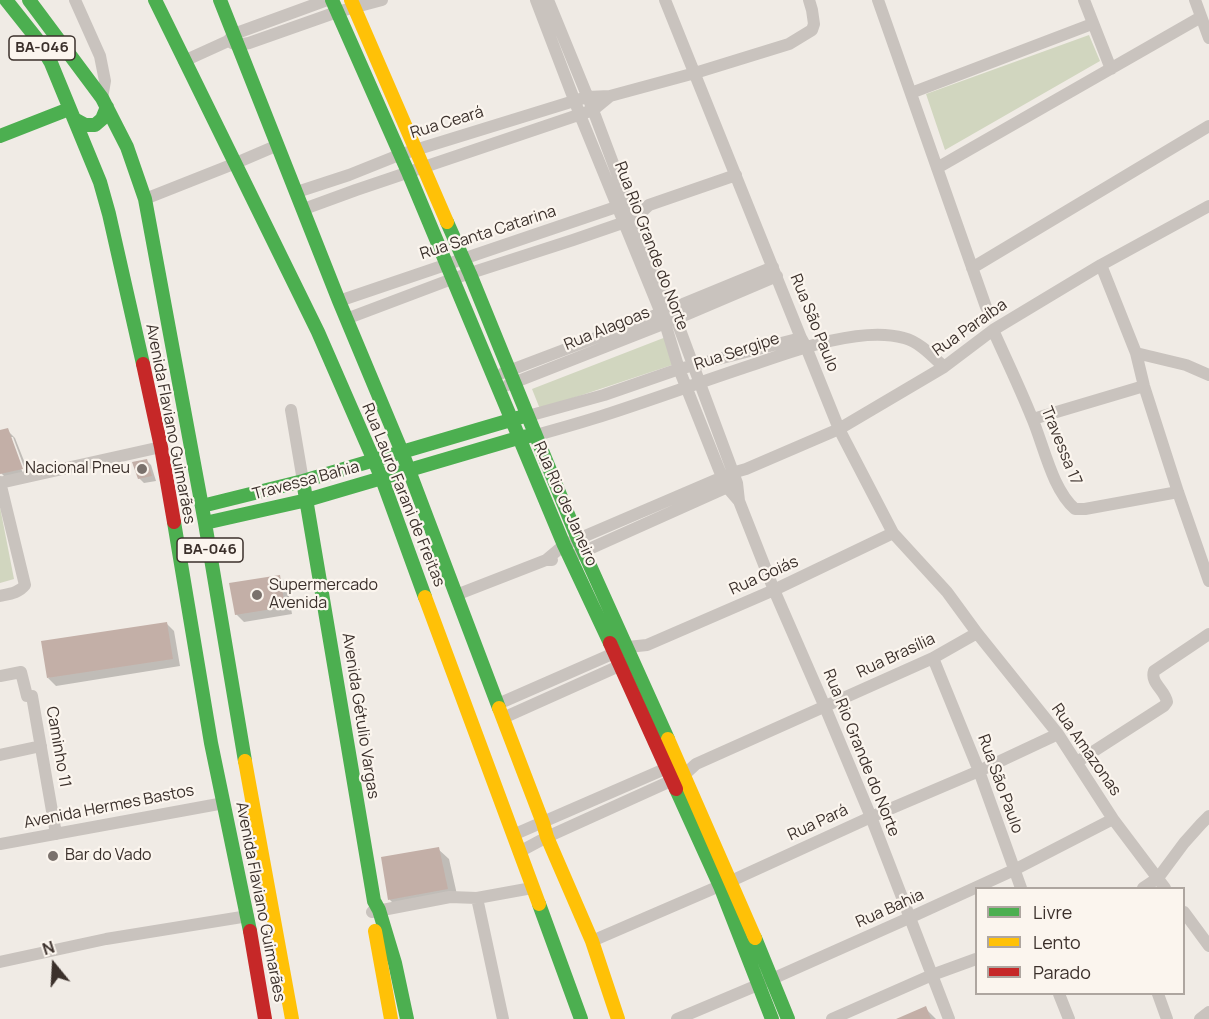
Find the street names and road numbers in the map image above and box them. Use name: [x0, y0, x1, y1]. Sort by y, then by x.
road number: BA-046: [9, 36, 75, 60]
street label: Rua Ceará: [408, 103, 486, 143]
street label: Rua Rio Grande do Norte: [610, 159, 692, 333]
street label: Rua Santa Catarina: [418, 202, 558, 264]
street label: Rua São Paulo: [786, 271, 842, 375]
street label: Rua Paraíba: [929, 295, 1011, 361]
street label: Rua Alagoas: [561, 303, 653, 355]
street label: Avenida Flaviano Guimarães: [141, 322, 199, 526]
street label: Rua Sergipe: [692, 329, 782, 375]
street label: Rua Lauro Farani de Freitas: [357, 400, 449, 590]
street label: Travessa 17: [1037, 404, 1085, 488]
street label: Rua Rio de Janeiro: [529, 439, 601, 569]
street label: Travessa Bahia: [251, 458, 361, 504]
road number: BA-046: [177, 538, 243, 562]
street label: Rua Goiás: [727, 552, 801, 600]
street label: Rua Brasília: [854, 629, 938, 683]
street label: Avenida Gétulio Vargas: [337, 632, 383, 800]
street label: Rua Rio Grande do Norte: [819, 666, 903, 840]
street label: Rua Amazonas: [1047, 700, 1125, 800]
street label: Caminho 11: [41, 705, 75, 789]
street label: Rua São Paulo: [973, 732, 1027, 836]
street label: Avenida Hermes Bastos: [22, 781, 196, 833]
street label: Avenida Flaviano Guimarães: [231, 800, 289, 1004]
street label: Rua Pará: [785, 801, 851, 845]
street label: Rua Bahia: [853, 885, 927, 933]

